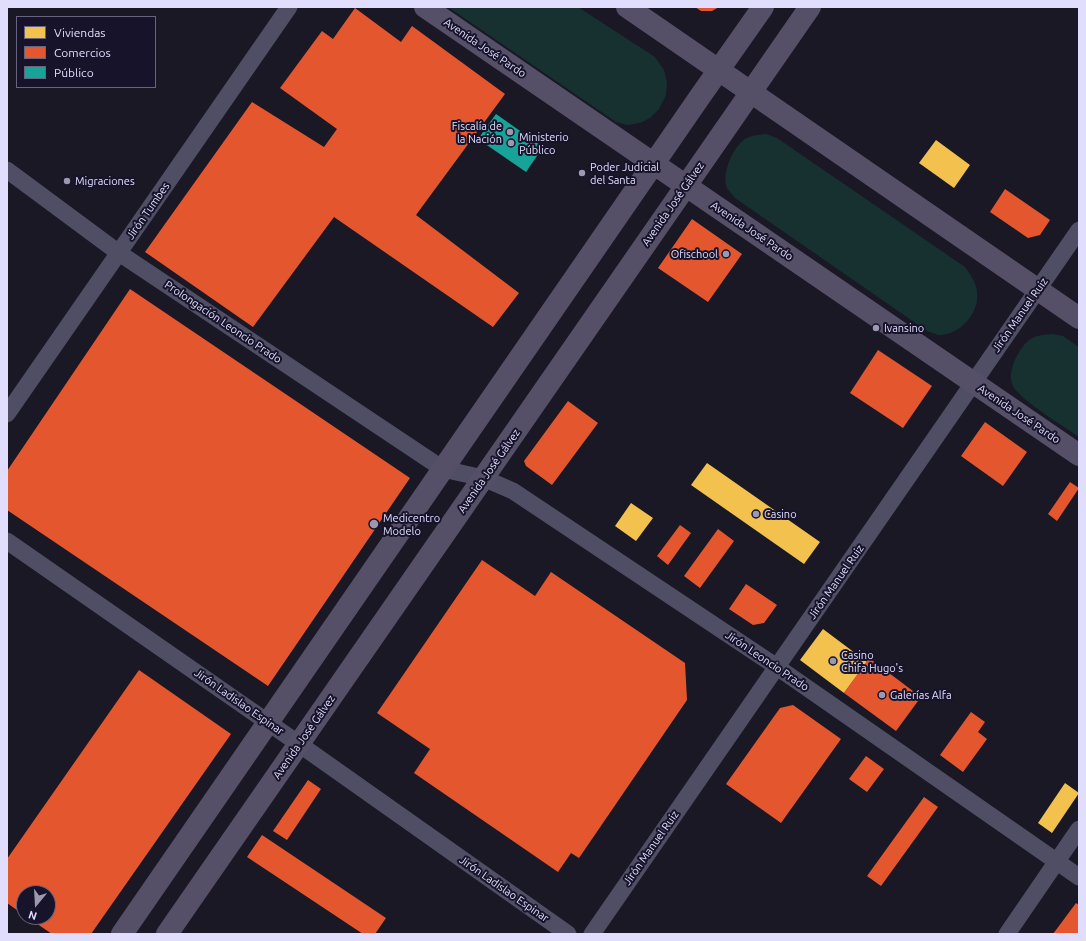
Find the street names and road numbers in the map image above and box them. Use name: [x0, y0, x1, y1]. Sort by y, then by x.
street label: Avenida José Pardo: [441, 16, 529, 80]
street label: Avenida José Gálvez: [639, 159, 707, 249]
street label: Jirón Tumbes: [124, 180, 172, 242]
street label: Avenida José Pardo: [708, 199, 796, 263]
street label: Jirón Manuel Ruiz: [989, 275, 1051, 355]
street label: Prolongación Leoncio Prado: [162, 278, 284, 366]
street label: Avenida José Pardo: [975, 382, 1063, 446]
street label: Avenida José Gálvez: [455, 426, 523, 516]
street label: Jirón Manuel Ruiz: [805, 542, 867, 622]
street label: Jirón Leoncio Prado: [723, 628, 811, 694]
street label: Jirón Ladislao Espinar: [192, 666, 286, 738]
street label: Avenida José Gálvez: [270, 692, 338, 782]
street label: Jirón Manuel Ruiz: [620, 808, 682, 888]
street label: Jirón Ladislao Espinar: [457, 853, 551, 925]

